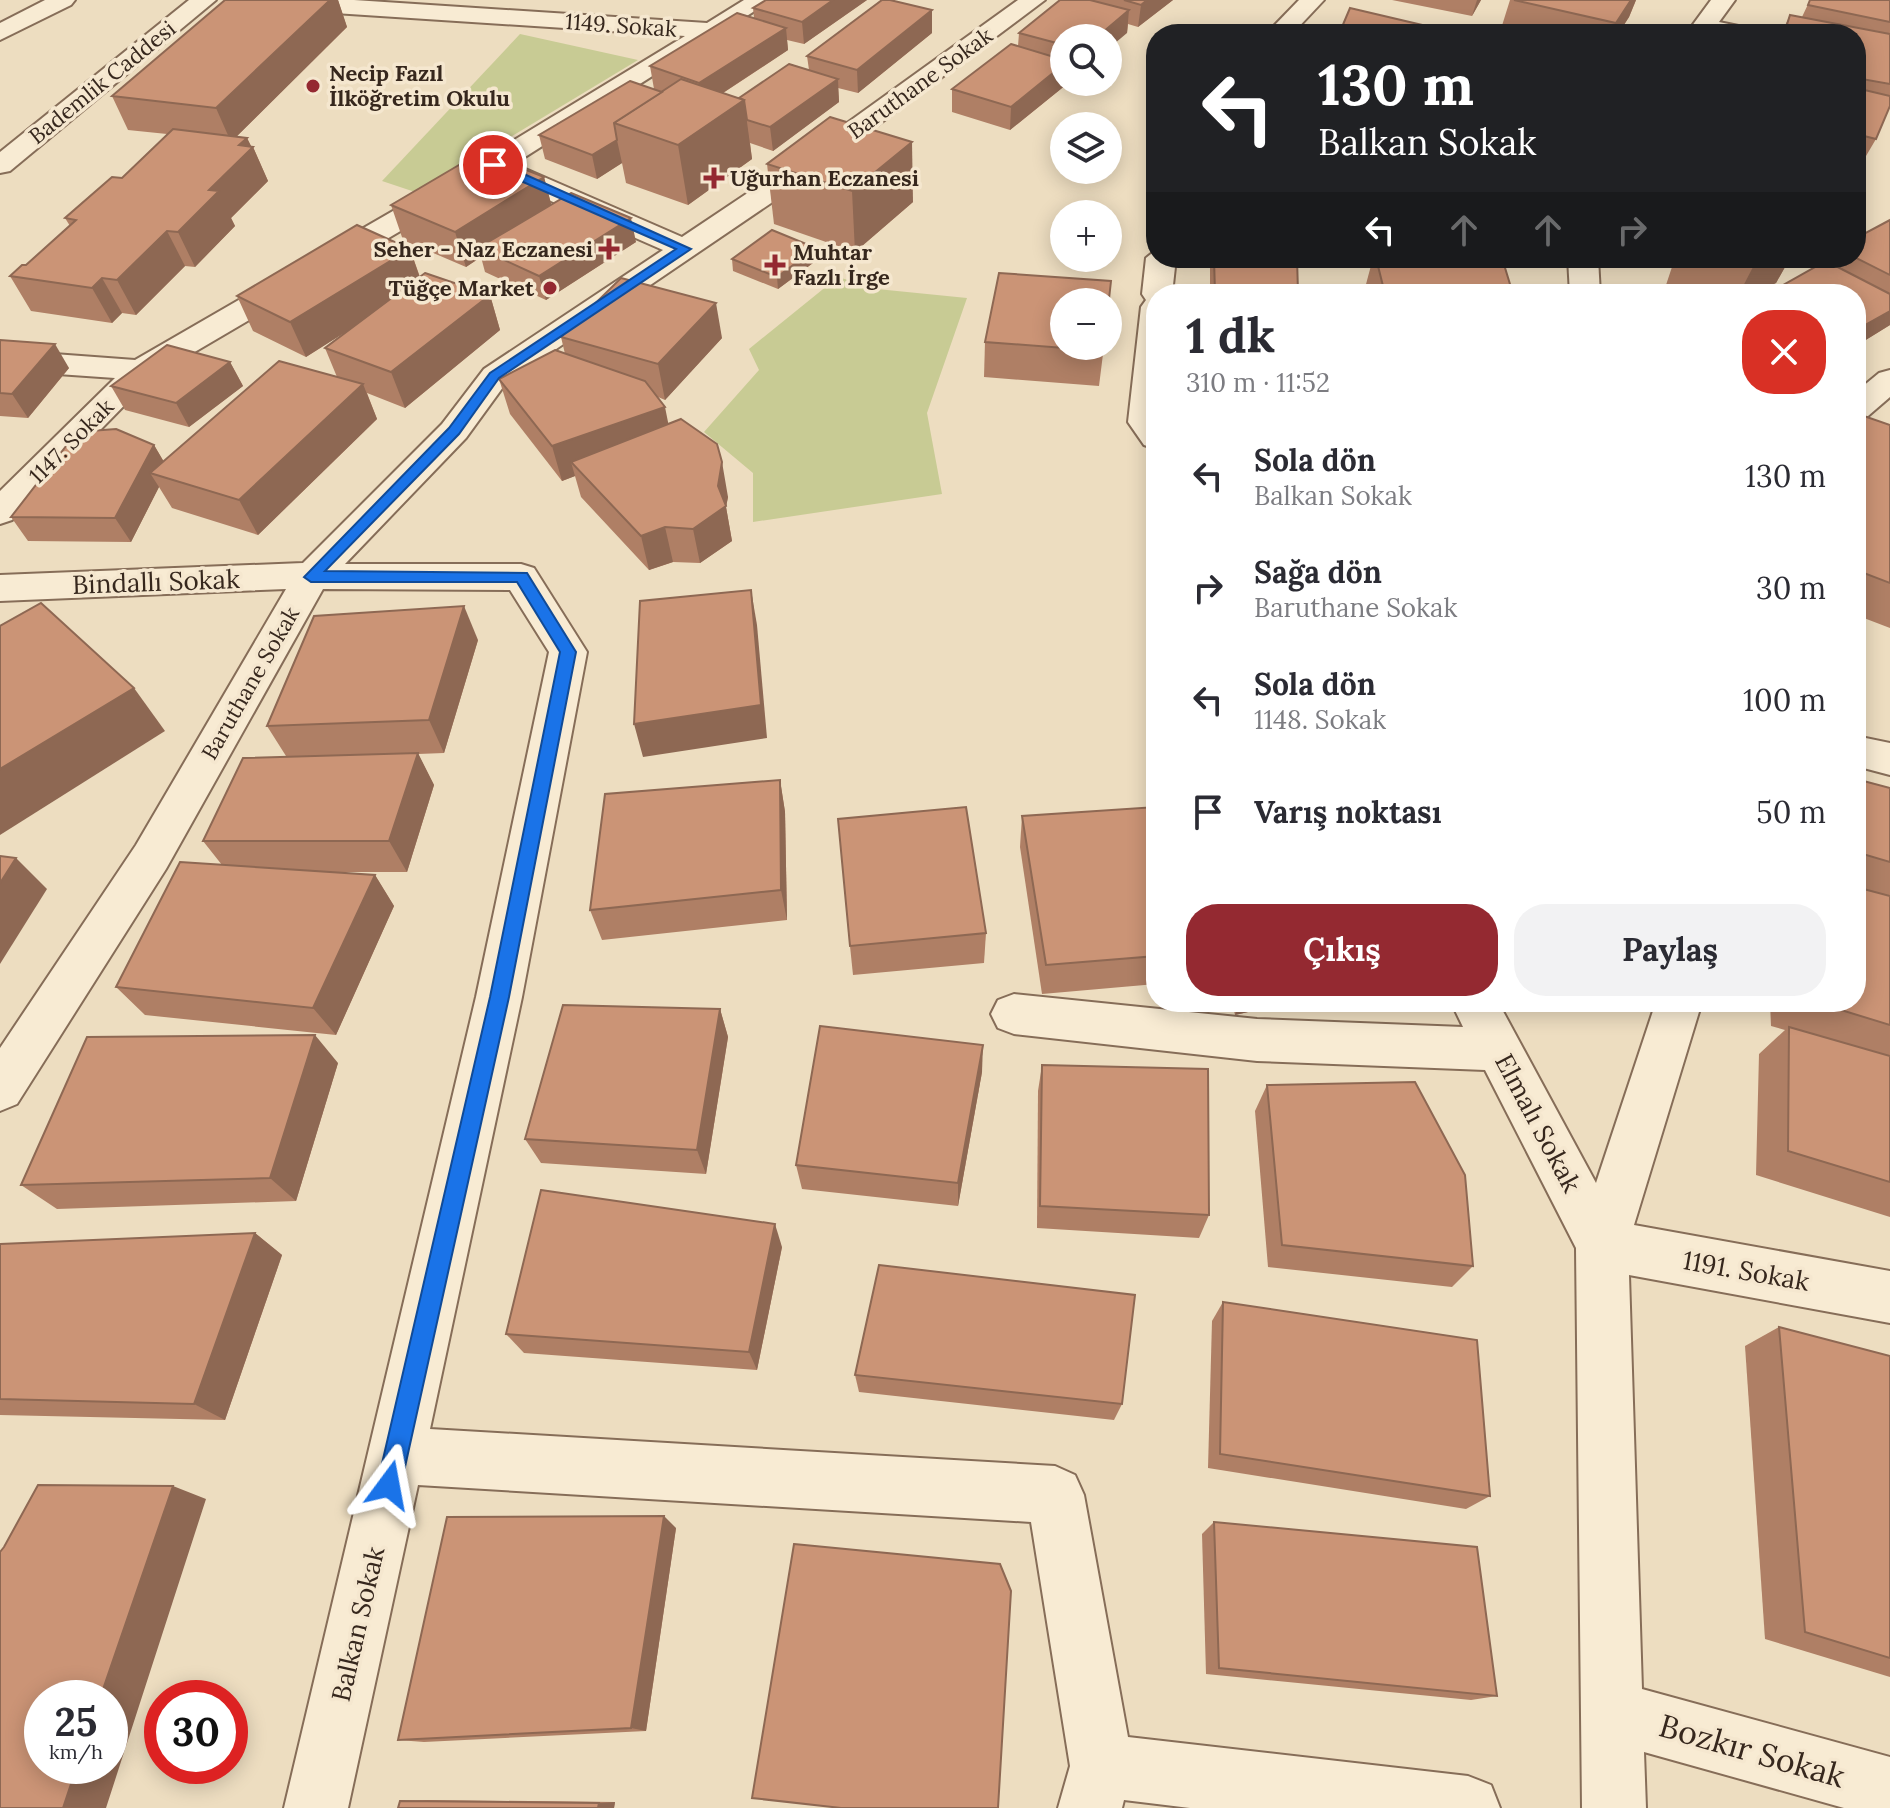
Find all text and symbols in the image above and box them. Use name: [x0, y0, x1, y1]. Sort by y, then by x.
street label: 1149. Sokak: [564, 7, 678, 43]
street label: Bademlik Caddesi: [23, 14, 181, 150]
street label: Baruthane Sokak: [842, 21, 998, 145]
map controls: [1050, 24, 1122, 360]
button: search: [1050, 24, 1122, 96]
text: 130 m: [1318, 49, 1474, 120]
icon: left: [1186, 56, 1290, 160]
place label: Necip Fazıl İlköğretim Okulu: [329, 59, 510, 112]
marker: Necip Fazıl İlköğretim Okulu: [304, 77, 322, 95]
button: layers: [1050, 112, 1122, 184]
text: Balkan Sokak: [1318, 119, 1537, 165]
pin: [459, 131, 527, 199]
icon: arrive: [471, 143, 515, 187]
place label: Uğurhan Eczanesi: [730, 164, 919, 192]
marker: Uğurhan Eczanesi: [705, 169, 723, 187]
button: +: [1050, 200, 1122, 272]
icon: left: [1358, 208, 1402, 252]
icon: ahead: [1442, 208, 1486, 252]
icon: ahead: [1526, 208, 1570, 252]
icon: right: [1610, 208, 1654, 252]
place label: Seher - Naz Eczanesi: [373, 235, 593, 263]
place label: Muhtar Fazlı İrge: [793, 238, 890, 291]
marker: Seher - Naz Eczanesi: [600, 240, 618, 258]
marker: Muhtar Fazlı İrge: [764, 254, 786, 276]
place label: Tüğçe Market: [388, 274, 535, 302]
marker: Tüğçe Market: [541, 279, 559, 297]
button: −: [1050, 288, 1122, 360]
text: 1 dk: [1186, 305, 1275, 366]
button: close: [1742, 310, 1826, 394]
text: 310 m · 11:52: [1186, 366, 1330, 399]
street label: 1147. Sokak: [23, 393, 119, 489]
text: Sola dön: [1254, 441, 1376, 479]
icon: left: [1186, 454, 1230, 498]
text: 130 m: [1745, 457, 1826, 495]
text: Balkan Sokak: [1254, 479, 1412, 512]
text: Sağa dön: [1254, 553, 1382, 591]
street label: Bindallı Sokak: [72, 562, 240, 601]
icon: right: [1186, 566, 1230, 610]
text: 30 m: [1756, 569, 1826, 607]
text: Baruthane Sokak: [1254, 591, 1457, 624]
street label: Baruthane Sokak: [195, 601, 305, 765]
text: Sola dön: [1254, 665, 1376, 703]
icon: left: [1186, 678, 1230, 722]
text: 100 m: [1743, 681, 1826, 719]
text: 1148. Sokak: [1254, 703, 1386, 736]
icon: arrive: [1186, 790, 1230, 834]
text: Varış noktası: [1254, 793, 1441, 831]
text: 50 m: [1756, 793, 1826, 831]
button: Çıkış: [1186, 904, 1498, 996]
button: Paylaş: [1514, 904, 1826, 996]
street label: Elmalı Sokak: [1488, 1048, 1589, 1198]
street label: 1191. Sokak: [1680, 1243, 1812, 1298]
position arrow: [347, 1443, 431, 1527]
street label: Balkan Sokak: [324, 1543, 391, 1705]
speed limit sign: 30: [144, 1680, 248, 1784]
text: 25: [55, 1696, 97, 1747]
street label: Bozkır Sokak: [1655, 1704, 1850, 1797]
text: km/h: [49, 1739, 103, 1764]

